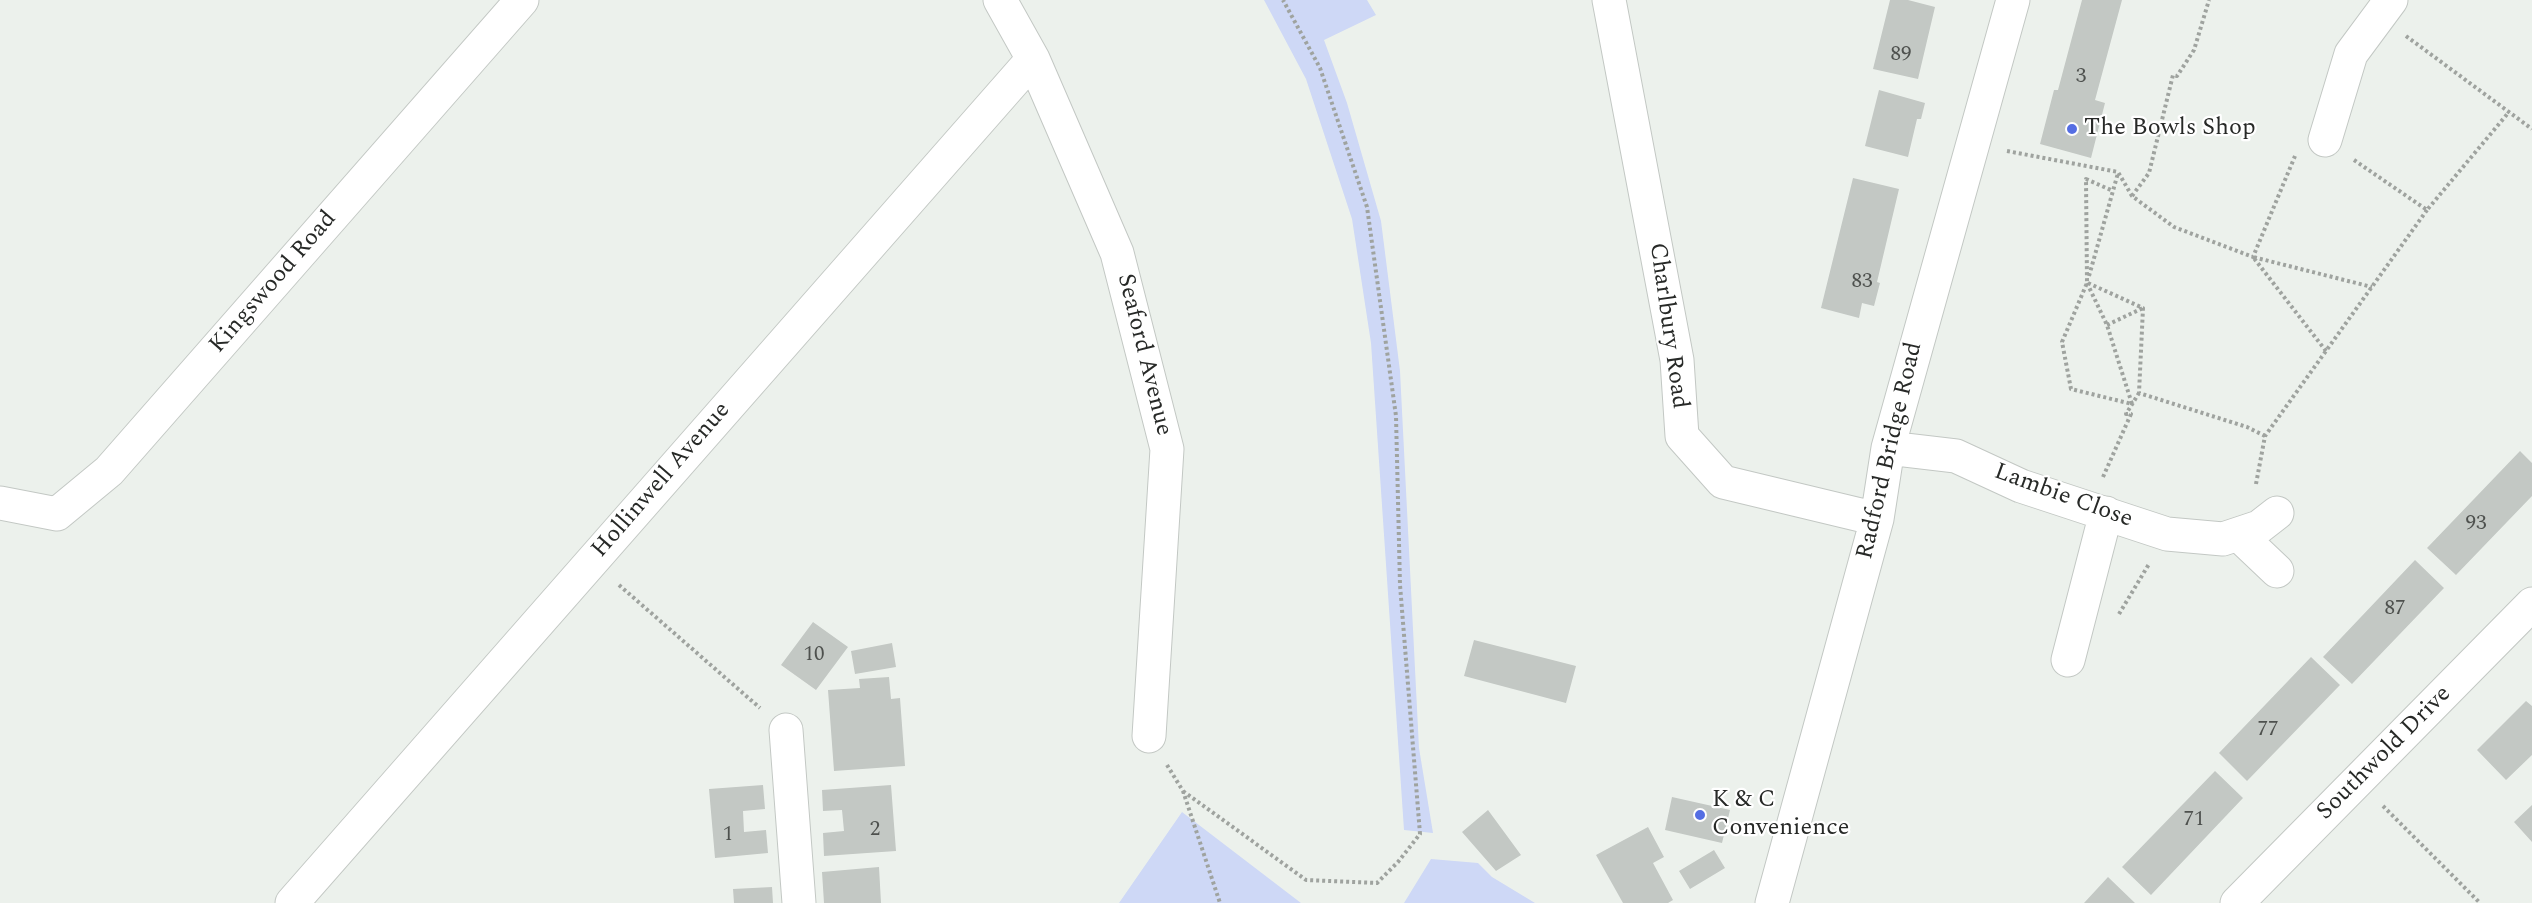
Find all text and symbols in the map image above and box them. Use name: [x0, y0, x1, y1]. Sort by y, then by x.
house number: 89: [1891, 43, 1911, 69]
house number: 3: [2076, 65, 2086, 91]
place label: The Bowls Shop: [2084, 115, 2256, 143]
marker: The Bowls Shop: [2065, 122, 2079, 136]
street label: Kingswood Road: [204, 206, 344, 360]
street label: Charlbury Road: [1641, 241, 1693, 411]
house number: 83: [1852, 270, 1872, 296]
street label: Seaford Avenue: [1109, 271, 1177, 439]
street label: Radford Bridge Road: [1852, 340, 1930, 562]
street label: Hollinwell Avenue: [587, 397, 737, 565]
street label: Lambie Close: [1990, 459, 2136, 535]
house number: 93: [2466, 512, 2486, 538]
house number: 87: [2385, 597, 2405, 623]
house number: 10: [804, 643, 824, 669]
street label: Southwold Drive: [2312, 681, 2458, 827]
house number: 77: [2258, 718, 2278, 744]
place label: K & C Convenience: [1712, 787, 1849, 843]
marker: K & C Convenience: [1693, 808, 1707, 822]
house number: 71: [2184, 808, 2204, 834]
house number: 2: [870, 818, 880, 844]
house number: 1: [723, 823, 733, 849]

